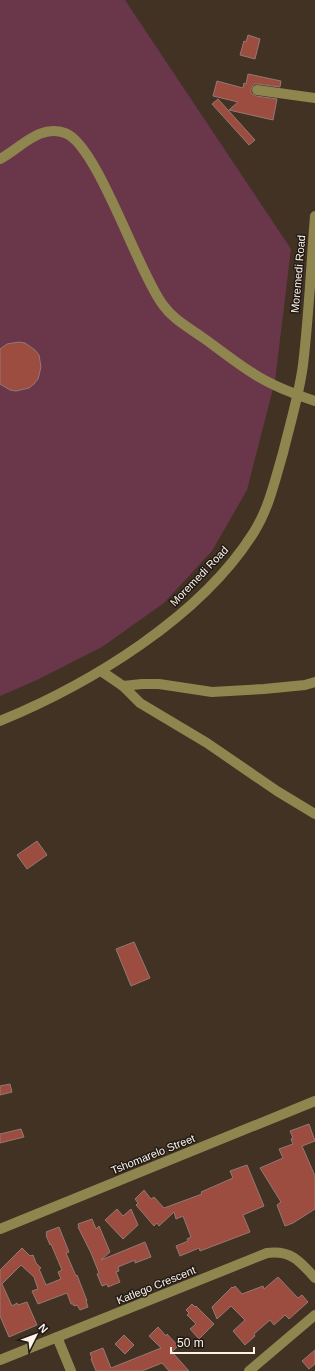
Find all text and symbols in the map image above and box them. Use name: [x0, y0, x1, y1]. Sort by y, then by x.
street label: Moremedi Road: [289, 234, 307, 314]
street label: Moremedi Road: [168, 544, 230, 608]
street label: Tshomarelo Street: [109, 1132, 197, 1176]
street label: Katlego Crescent: [115, 1264, 197, 1306]
north arrow: [16, 1315, 56, 1355]
text: N: [36, 1321, 51, 1335]
scale bar: [171, 1329, 254, 1355]
text: 50 m: [177, 1336, 204, 1350]

